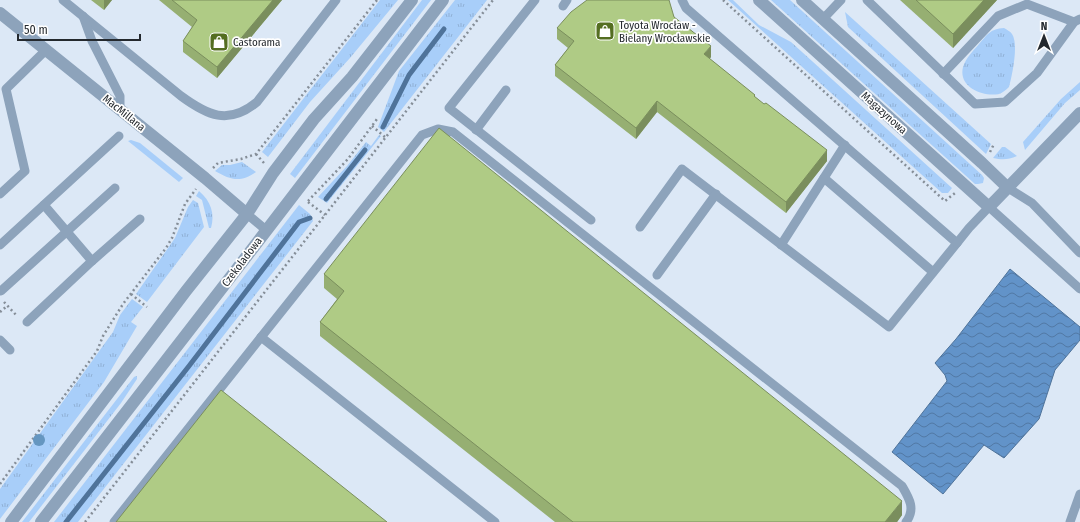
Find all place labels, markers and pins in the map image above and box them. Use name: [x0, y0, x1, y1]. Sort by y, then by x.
place label: Toyota Wrocław - Bielany Wrocławskie: [619, 19, 710, 45]
shop icon: Toyota Wrocław - Bielany Wrocławskie: [594, 20, 616, 42]
shop icon: Castorama: [208, 31, 230, 53]
place label: Castorama: [233, 36, 280, 49]

